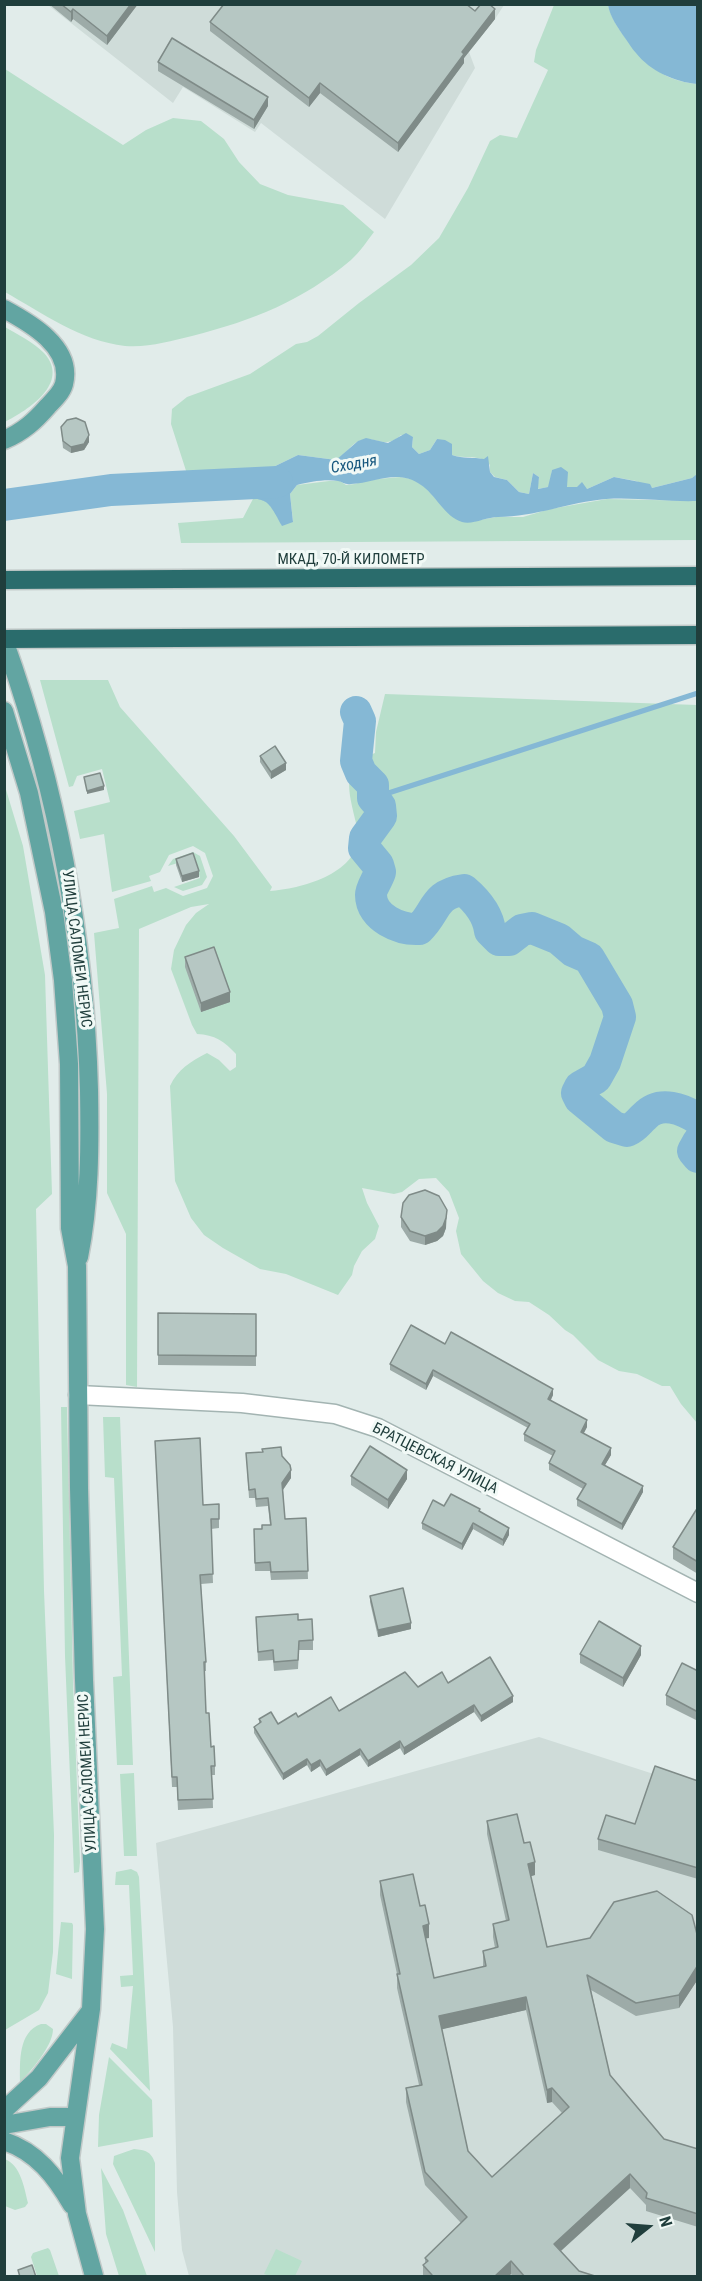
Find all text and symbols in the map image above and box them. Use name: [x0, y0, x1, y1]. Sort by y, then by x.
water label: Сходня: [329, 452, 379, 478]
street label: МКАД, 70-Й КИЛОМЕТР: [277, 551, 425, 569]
street label: УЛИЦА САЛОМЕИ НЕРИС: [57, 869, 95, 1029]
street label: БРАТЦЕВСКАЯ УЛИЦА: [369, 1420, 501, 1498]
street label: УЛИЦА САЛОМЕИ НЕРИС: [75, 1694, 101, 1852]
north arrow: [618, 2197, 678, 2257]
text: N: [655, 2214, 676, 2229]

